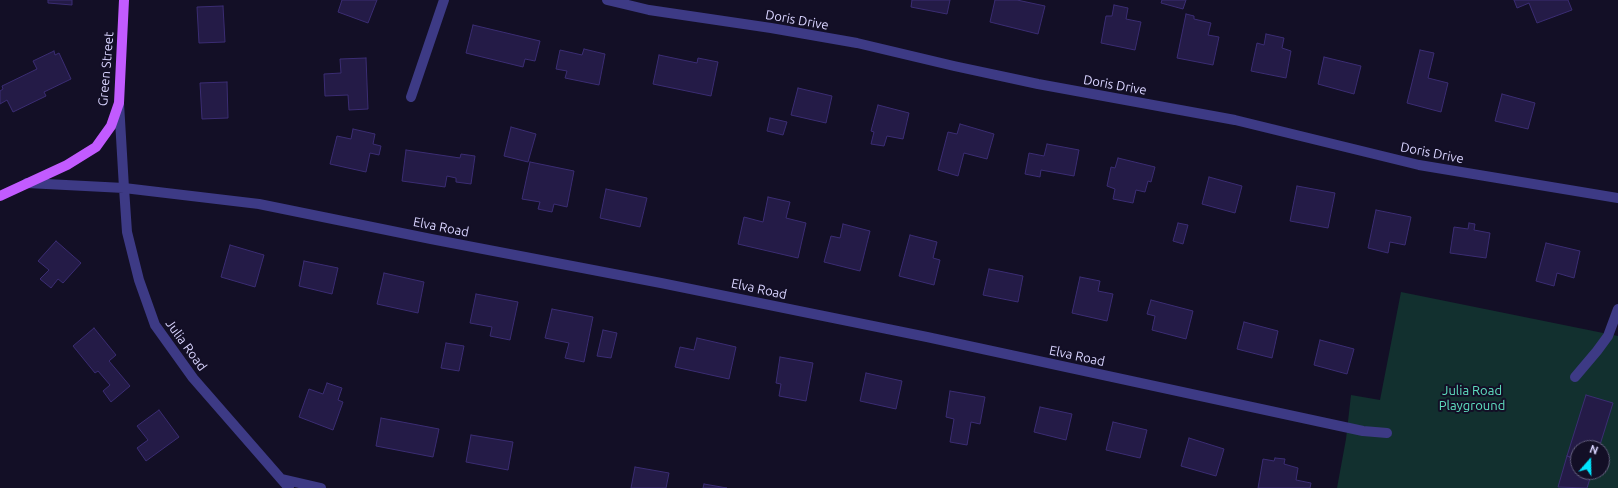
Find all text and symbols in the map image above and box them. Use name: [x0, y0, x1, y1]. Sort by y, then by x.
street label: Doris Drive: [764, 7, 830, 33]
street label: Green Street: [95, 31, 117, 107]
street label: Doris Drive: [1082, 72, 1148, 98]
street label: Doris Drive: [1399, 139, 1465, 167]
street label: Elva Road: [412, 214, 470, 240]
street label: Elva Road: [730, 275, 788, 303]
street label: Julia Road: [162, 316, 210, 374]
street label: Elva Road: [1048, 342, 1106, 370]
park label: Julia Road Playground: [1439, 383, 1505, 414]
north arrow: [1570, 440, 1610, 480]
text: N: [1588, 443, 1600, 457]

